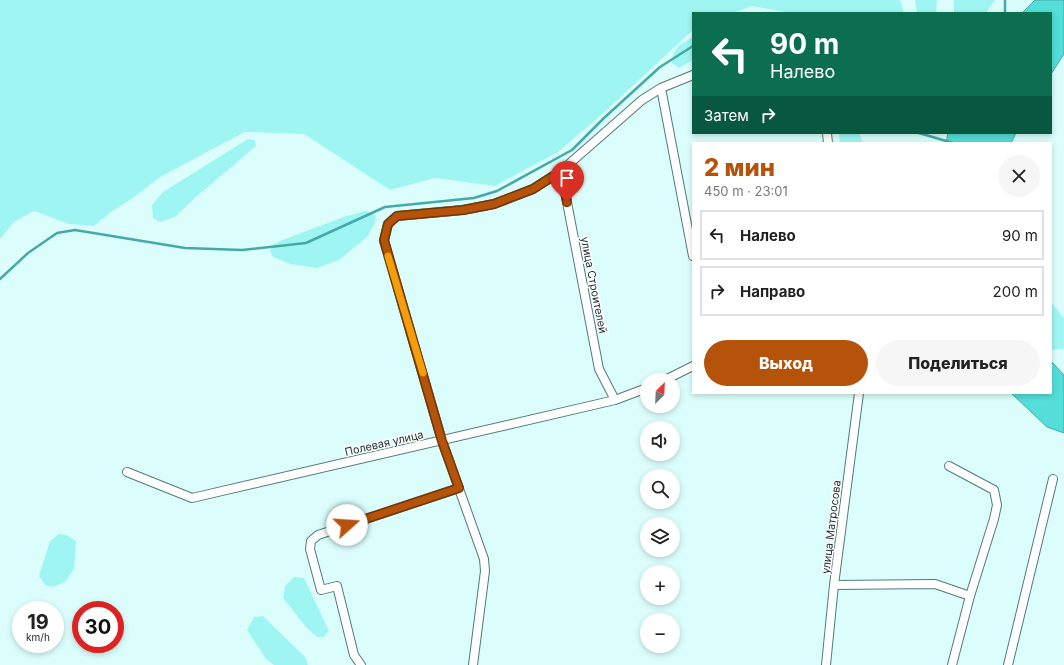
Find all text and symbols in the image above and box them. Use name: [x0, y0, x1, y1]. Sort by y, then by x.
text: 90 m: [770, 27, 839, 61]
icon: left: [704, 28, 756, 80]
text: Налево: [770, 61, 835, 82]
icon: right: [757, 104, 779, 126]
text: Затем: [704, 106, 749, 125]
text: 2 мин: [704, 153, 775, 182]
button: close: [998, 155, 1040, 197]
pin: [550, 161, 584, 202]
icon: arrive: [556, 167, 578, 189]
text: 450 m · 23:01: [704, 183, 788, 199]
icon: left: [706, 224, 728, 246]
text: Налево: [740, 226, 796, 245]
text: 90 m: [1002, 226, 1038, 245]
street label: улица Строителей: [578, 236, 610, 334]
icon: right: [706, 280, 728, 302]
text: Направо: [740, 282, 805, 301]
text: 200 m: [993, 282, 1038, 301]
button: Выход: [704, 340, 868, 386]
button: Поделиться: [876, 340, 1040, 386]
north arrow: [640, 373, 680, 413]
map controls: [640, 373, 680, 653]
button: sound: [640, 421, 680, 461]
street label: Полевая улица: [343, 427, 425, 459]
button: search: [640, 469, 680, 509]
street label: улица Матросова: [818, 479, 844, 575]
position arrow: [326, 504, 368, 546]
button: layers: [640, 517, 680, 557]
button: +: [640, 565, 680, 605]
speed limit sign: 30: [72, 601, 124, 653]
text: 19: [27, 610, 49, 634]
button: −: [640, 613, 680, 653]
text: km/h: [26, 631, 50, 643]

